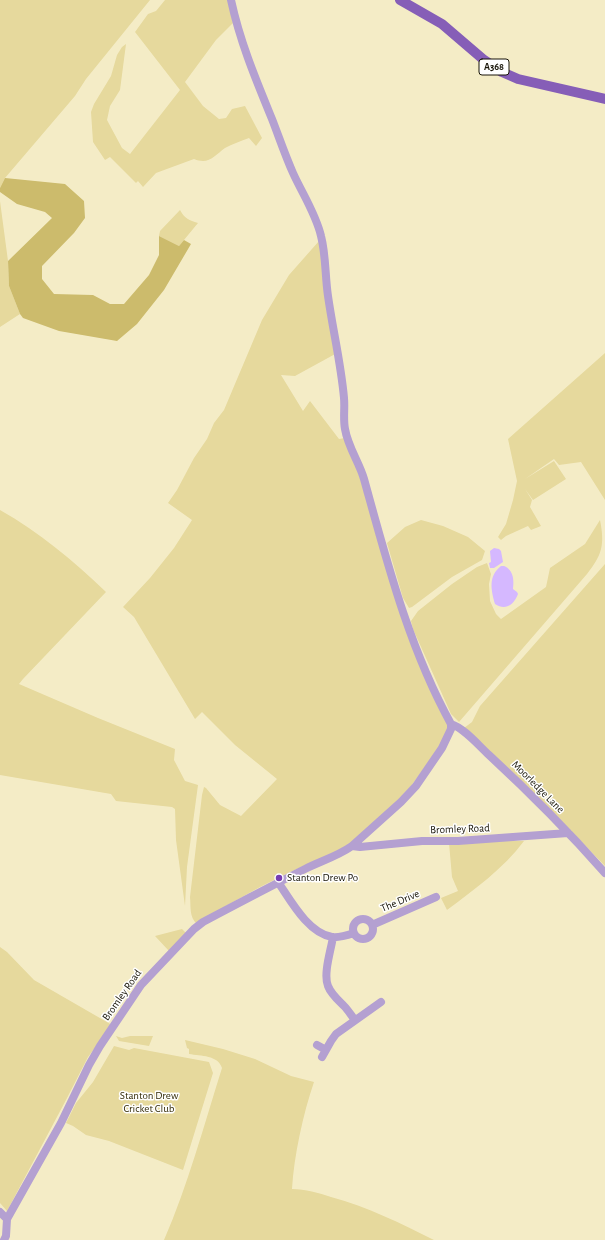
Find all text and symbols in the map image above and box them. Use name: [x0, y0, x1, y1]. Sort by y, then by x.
road number: A368: [479, 59, 509, 75]
street label: Moorledge Lane: [509, 758, 567, 816]
street label: Bromley Road: [430, 821, 490, 837]
place label: Stanton Drew Po: [287, 871, 358, 885]
marker: Stanton Drew Po: [274, 873, 284, 883]
street label: The Drive: [379, 887, 421, 915]
street label: Bromley Road: [99, 967, 145, 1023]
park label: Stanton Drew Cricket Club: [120, 1089, 178, 1115]

